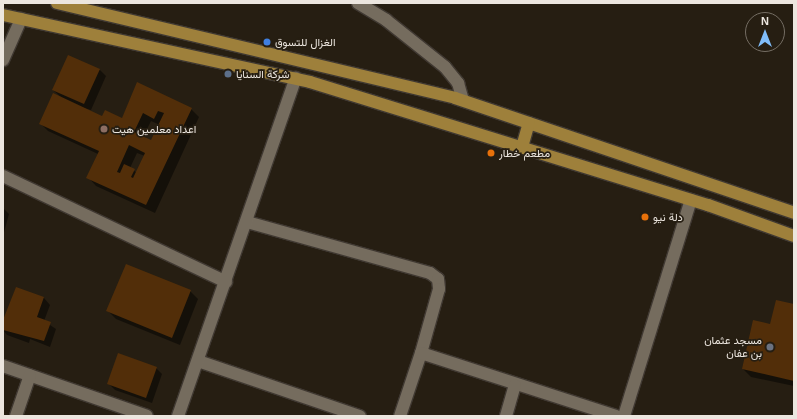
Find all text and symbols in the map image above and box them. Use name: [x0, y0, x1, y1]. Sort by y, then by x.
north arrow: [745, 12, 785, 52]
text: N: [761, 15, 769, 27]
place label: الغزال للتسوق: [275, 35, 336, 49]
marker: الغزال للتسوق: [262, 37, 272, 47]
place label: شركة السنايا: [236, 67, 289, 81]
marker: شركة السنايا: [223, 69, 233, 79]
place label: اعداد معلمين هيت: [112, 122, 196, 136]
marker: اعداد معلمين هيت: [99, 124, 109, 134]
place label: مطعم خطار: [499, 146, 550, 160]
marker: مطعم خطار: [486, 148, 496, 158]
place label: دلة نيو: [653, 210, 683, 224]
marker: دلة نيو: [640, 212, 650, 222]
place label: مسجد عثمان بن عفان: [704, 334, 762, 360]
marker: مسجد عثمان بن عفان: [765, 342, 775, 352]

